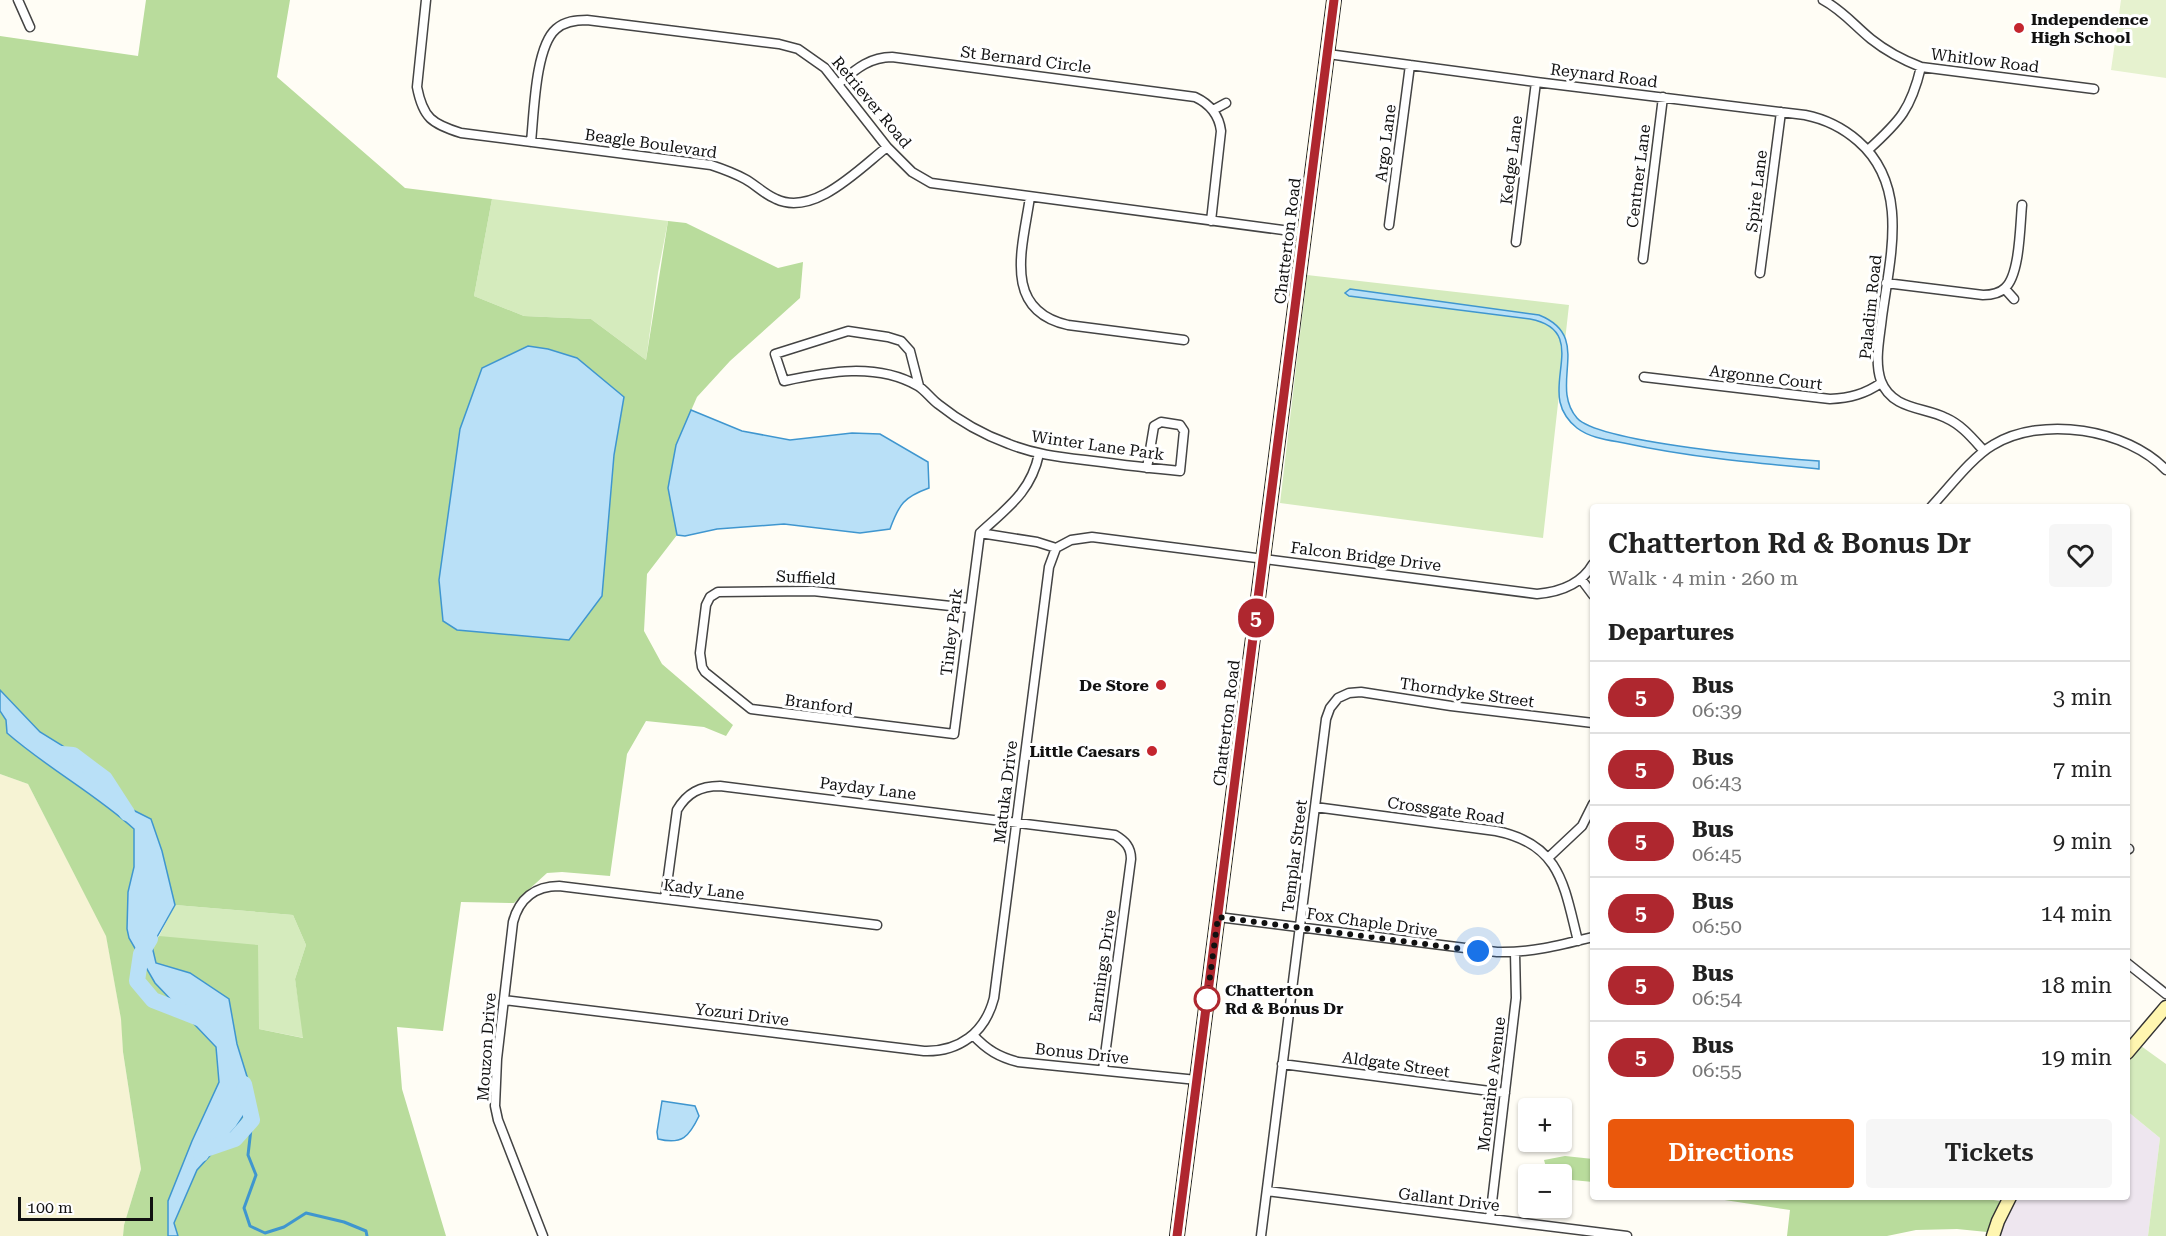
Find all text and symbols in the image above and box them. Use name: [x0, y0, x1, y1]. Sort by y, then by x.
place label: Independence High School: [2031, 10, 2148, 47]
marker: Independence High School: [2012, 21, 2026, 35]
street label: St Bernard Circle: [959, 42, 1093, 77]
street label: Whitlow Road: [1930, 44, 2040, 77]
street label: Retriever Road: [828, 53, 915, 152]
street label: Reynard Road: [1549, 59, 1659, 92]
street label: Argo Lane: [1371, 103, 1400, 183]
street label: Kedge Lane: [1497, 114, 1526, 206]
street label: Centner Lane: [1623, 123, 1654, 229]
street label: Beagle Boulevard: [584, 125, 718, 162]
street label: Spire Lane: [1742, 149, 1771, 233]
street label: Chatterton Road: [1270, 177, 1305, 305]
street label: Paladim Road: [1856, 254, 1885, 360]
street label: Argonne Court: [1708, 361, 1824, 394]
street label: Winter Lane Park: [1030, 427, 1166, 464]
button: heart: [2049, 524, 2112, 587]
text: Chatterton Rd & Bonus Dr: [1608, 527, 1971, 560]
street label: Falcon Bridge Drive: [1290, 538, 1442, 575]
street label: Suffield: [776, 566, 836, 589]
text: Walk · 4 min · 260 m: [1608, 566, 1798, 590]
street label: Tinley Park: [937, 587, 966, 677]
line badge: 5: [1236, 598, 1276, 638]
text: 5: [1250, 606, 1262, 630]
text: Departures: [1608, 620, 1734, 645]
street label: Chatterton Road: [1209, 659, 1244, 787]
text: Bus: [1692, 673, 1734, 698]
street label: Thorndyke Street: [1398, 674, 1536, 711]
place label: De Store: [1079, 676, 1149, 695]
marker: De Store: [1154, 678, 1168, 692]
text: 5: [1635, 685, 1647, 709]
text: 3 min: [2053, 685, 2112, 710]
street label: Branford: [784, 690, 854, 719]
text: 06:39: [1692, 698, 1742, 722]
street label: Matuka Drive: [990, 739, 1021, 845]
place label: Little Caesars: [1029, 742, 1140, 761]
marker: Little Caesars: [1145, 744, 1159, 758]
text: Bus: [1692, 745, 1734, 770]
text: 5: [1635, 757, 1647, 781]
text: 7 min: [2053, 757, 2112, 782]
text: 06:43: [1692, 770, 1742, 794]
street label: Payday Lane: [819, 773, 918, 804]
street label: Crossgate Road: [1386, 793, 1506, 828]
street label: Templar Street: [1278, 798, 1311, 914]
text: Bus: [1692, 817, 1734, 842]
text: 5: [1635, 829, 1647, 853]
text: 9 min: [2053, 829, 2112, 854]
text: 06:45: [1692, 842, 1742, 866]
street label: Kady Lane: [662, 875, 746, 904]
text: Bus: [1692, 889, 1734, 914]
text: 5: [1635, 901, 1647, 925]
text: 14 min: [2041, 901, 2112, 926]
street label: Fox Chaple Drive: [1305, 904, 1439, 941]
street label: Earnings Drive: [1085, 908, 1120, 1024]
text: 06:50: [1692, 914, 1742, 938]
your location: [1463, 936, 1493, 966]
text: Bus: [1692, 961, 1734, 986]
text: 5: [1635, 973, 1647, 997]
text: 18 min: [2041, 973, 2112, 998]
place label: Chatterton Rd & Bonus Dr: [1225, 981, 1343, 1018]
marker: Chatterton Rd & Bonus Dr: [1194, 986, 1220, 1012]
text: 06:54: [1692, 986, 1742, 1010]
street label: Mouzon Drive: [473, 992, 500, 1102]
street label: Yozuri Drive: [694, 999, 790, 1030]
street label: Montaine Avenue: [1474, 1015, 1509, 1152]
text: Bus: [1692, 1033, 1734, 1058]
street label: Bonus Drive: [1034, 1039, 1130, 1068]
text: 5: [1635, 1045, 1647, 1069]
text: 19 min: [2041, 1045, 2112, 1070]
street label: Aldgate Street: [1341, 1048, 1451, 1081]
text: 06:55: [1692, 1058, 1742, 1082]
map controls: [1518, 1098, 1572, 1218]
button: +: [1518, 1098, 1572, 1152]
button: Directions: [1608, 1119, 1854, 1188]
button: Tickets: [1866, 1119, 2112, 1188]
button: −: [1518, 1164, 1572, 1218]
street label: Gallant Drive: [1397, 1184, 1501, 1215]
scale bar: [18, 1194, 153, 1222]
text: 100 m: [27, 1198, 73, 1217]

